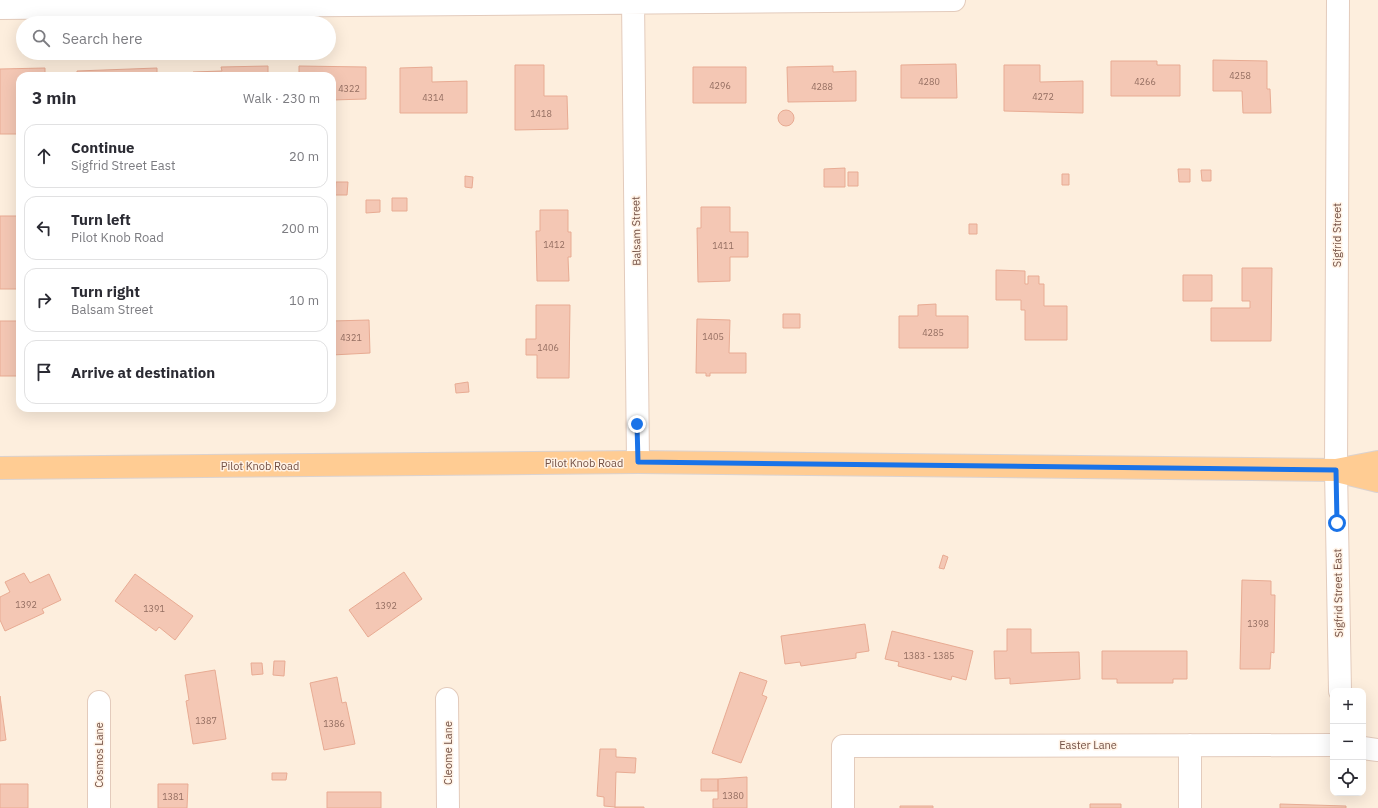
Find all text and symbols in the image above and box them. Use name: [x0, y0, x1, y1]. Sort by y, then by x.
search box: [16, 16, 336, 60]
icon: search: [30, 27, 52, 49]
text: Search here: [62, 29, 142, 48]
house number: 4258: [1229, 70, 1251, 81]
house number: 4280: [918, 76, 940, 87]
house number: 4266: [1134, 76, 1156, 87]
house number: 4296: [709, 80, 731, 91]
house number: 4288: [811, 81, 833, 92]
house number: 4322: [338, 83, 360, 94]
text: 3 min: [32, 87, 76, 109]
text: Walk · 230 m: [243, 90, 320, 107]
house number: 4272: [1032, 91, 1054, 102]
house number: 4314: [422, 92, 444, 103]
house number: 1418: [530, 108, 552, 119]
text: Continue: [71, 138, 135, 157]
icon: ahead: [33, 145, 55, 167]
text: 20 m: [289, 148, 319, 165]
text: Sigfrid Street East: [71, 157, 176, 174]
street label: Balsam Street: [628, 196, 644, 266]
street label: Sigfrid Street: [1330, 203, 1344, 267]
text: Turn left: [71, 210, 131, 229]
icon: left: [33, 217, 55, 239]
text: 200 m: [281, 220, 319, 237]
text: Pilot Knob Road: [71, 229, 164, 246]
house number: 1412: [543, 239, 565, 250]
house number: 1411: [712, 240, 734, 251]
text: Turn right: [71, 282, 140, 301]
icon: right: [33, 289, 55, 311]
text: 10 m: [289, 292, 319, 309]
text: Balsam Street: [71, 301, 153, 318]
house number: 4285: [922, 327, 944, 338]
house number: 1405: [702, 331, 724, 342]
house number: 4321: [340, 332, 362, 343]
house number: 1406: [537, 342, 559, 353]
icon: arrive: [33, 361, 55, 383]
text: Arrive at destination: [71, 363, 215, 382]
route end: [628, 415, 646, 433]
street label: Pilot Knob Road: [545, 456, 623, 470]
street label: Pilot Knob Road: [221, 459, 299, 473]
route start: [1328, 514, 1346, 532]
street label: Sigfrid Street East: [1330, 549, 1346, 637]
house number: 1392: [15, 599, 37, 610]
house number: 1392: [375, 600, 397, 611]
house number: 1391: [143, 603, 165, 614]
house number: 1398: [1247, 618, 1269, 629]
house number: 1383 - 1385: [903, 650, 955, 661]
map controls: [1330, 688, 1366, 796]
button: +: [1330, 688, 1366, 724]
house number: 1387: [195, 715, 217, 726]
house number: 1386: [323, 718, 345, 729]
street label: Cleome Lane: [441, 721, 455, 785]
street label: Cosmos Lane: [92, 722, 106, 788]
button: −: [1330, 724, 1366, 760]
street label: Easter Lane: [1059, 738, 1117, 752]
button: locate: [1330, 760, 1366, 796]
house number: 1380: [722, 790, 744, 801]
house number: 1381: [162, 791, 184, 802]

